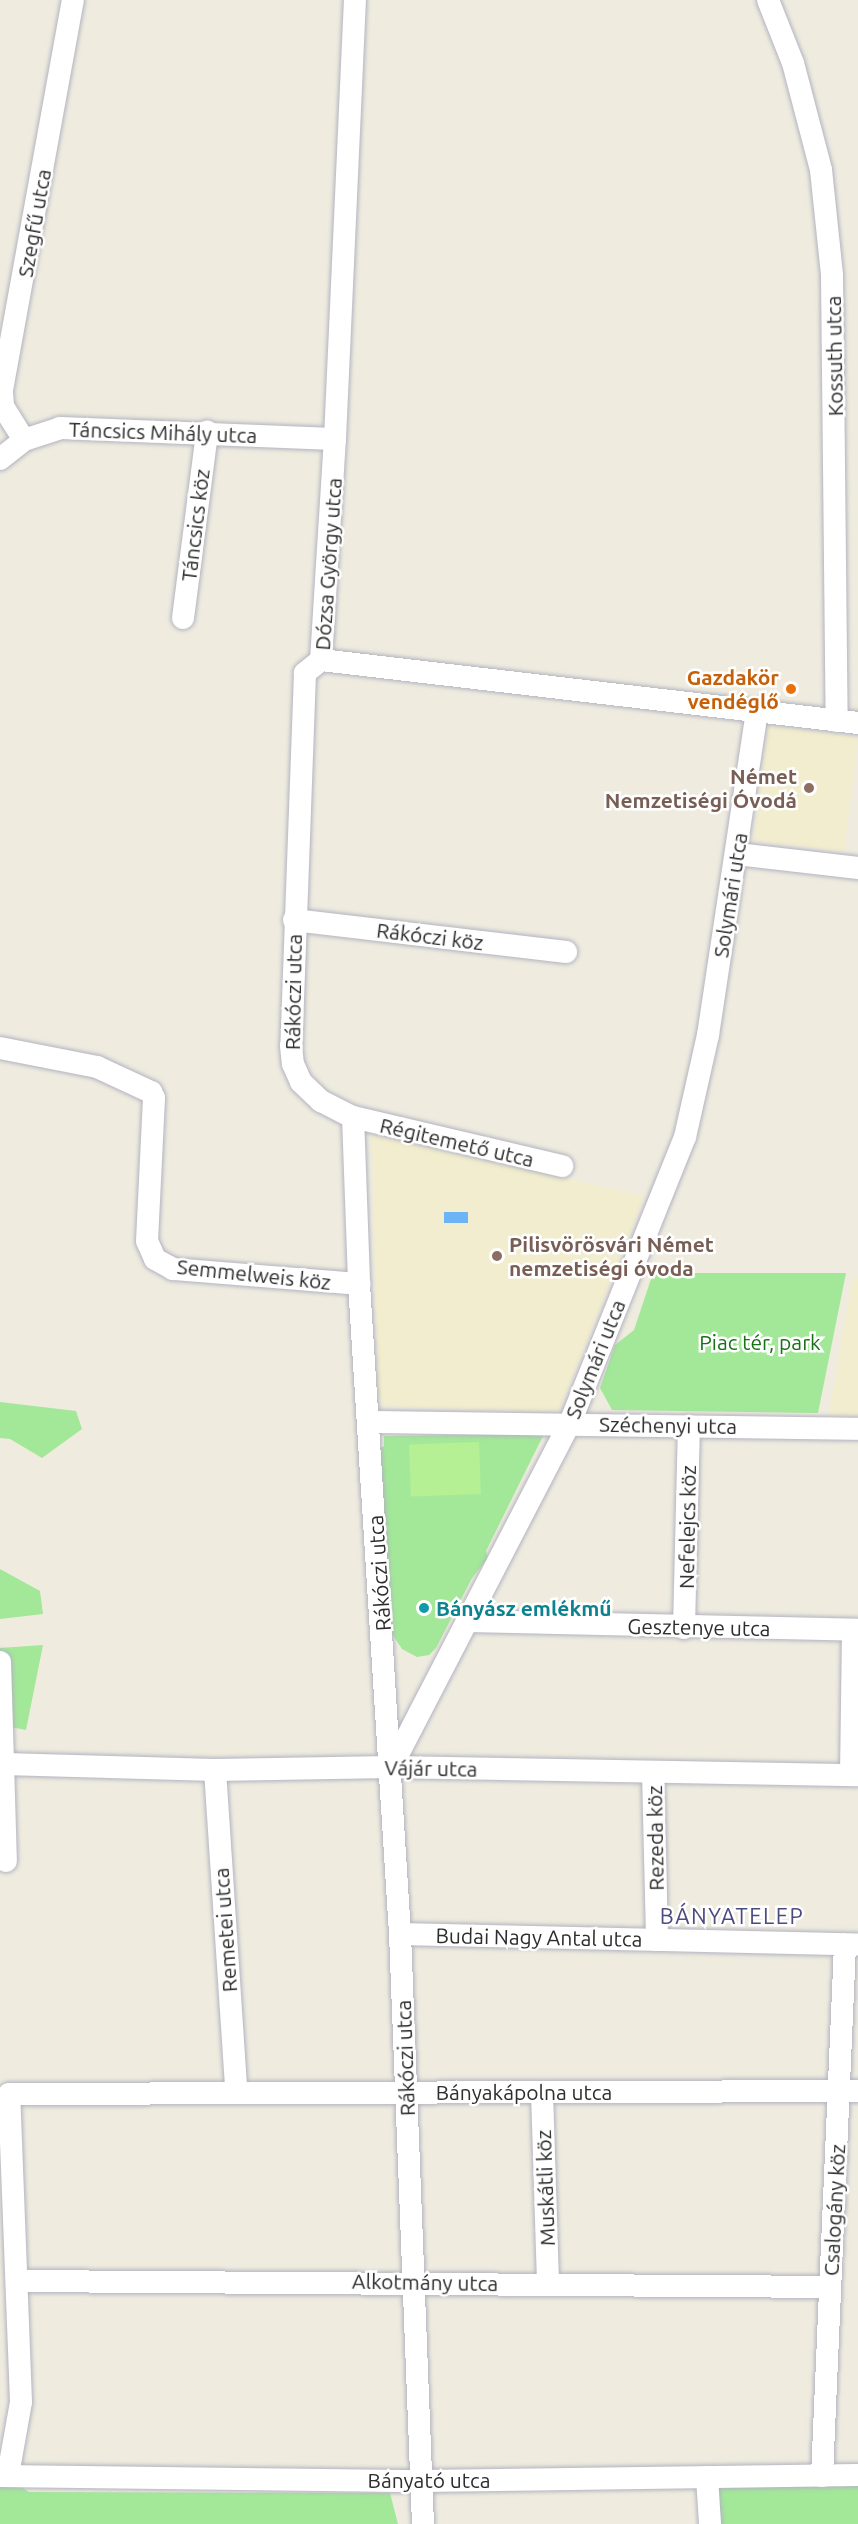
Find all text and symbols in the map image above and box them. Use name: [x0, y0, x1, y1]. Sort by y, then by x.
street label: Szegfű utca: [12, 167, 56, 279]
street label: Kossuth utca: [820, 295, 848, 417]
street label: Táncsics Mihály utca: [68, 416, 258, 448]
street label: Táncsics köz: [176, 467, 214, 583]
street label: Dózsa György utca: [309, 477, 347, 651]
place label: Gazdakör vendéglő: [687, 664, 779, 714]
marker: Gazdakör vendéglő: [784, 682, 798, 696]
place label: Német Nemzetiségi Óvodá: [605, 763, 797, 813]
marker: Német Nemzetiségi Óvodá: [802, 781, 816, 795]
street label: Solymári utca: [708, 831, 752, 959]
street label: Rákóczi köz: [375, 917, 485, 955]
street label: Rákóczi utca: [279, 934, 307, 1050]
street label: Régitemető utca: [378, 1112, 536, 1172]
place label: Pilisvörösvári Német nemzetiségi óvoda: [509, 1231, 714, 1281]
marker: Pilisvörösvári Német nemzetiségi óvoda: [490, 1249, 504, 1263]
street label: Semmelweis köz: [176, 1253, 332, 1295]
street label: Solymári utca: [560, 1296, 630, 1422]
park label: Piac tér, park: [699, 1329, 821, 1355]
street label: Széchenyi utca: [599, 1411, 737, 1439]
street label: Nefelejcs köz: [673, 1465, 701, 1589]
street label: Rákóczi utca: [362, 1514, 396, 1632]
place label: Bányász emlékmű: [436, 1595, 612, 1621]
marker: Bányász emlékmű: [417, 1601, 431, 1615]
street label: Gesztenye utca: [627, 1613, 771, 1641]
street label: Vájár utca: [384, 1755, 478, 1781]
street label: Rezeda köz: [641, 1785, 669, 1891]
street label: Remetei utca: [208, 1867, 242, 1993]
district label: BÁNYATELEP: [660, 1903, 804, 1929]
street label: Budai Nagy Antal utca: [435, 1923, 643, 1951]
street label: Rákóczi utca: [390, 1999, 420, 2117]
street label: Bányakápolna utca: [436, 2079, 612, 2105]
street label: Muskátli köz: [530, 2129, 560, 2247]
street label: Csalogány köz: [818, 2143, 850, 2277]
street label: Alkotmány utca: [352, 2268, 498, 2296]
street label: Bányató utca: [368, 2467, 490, 2493]

